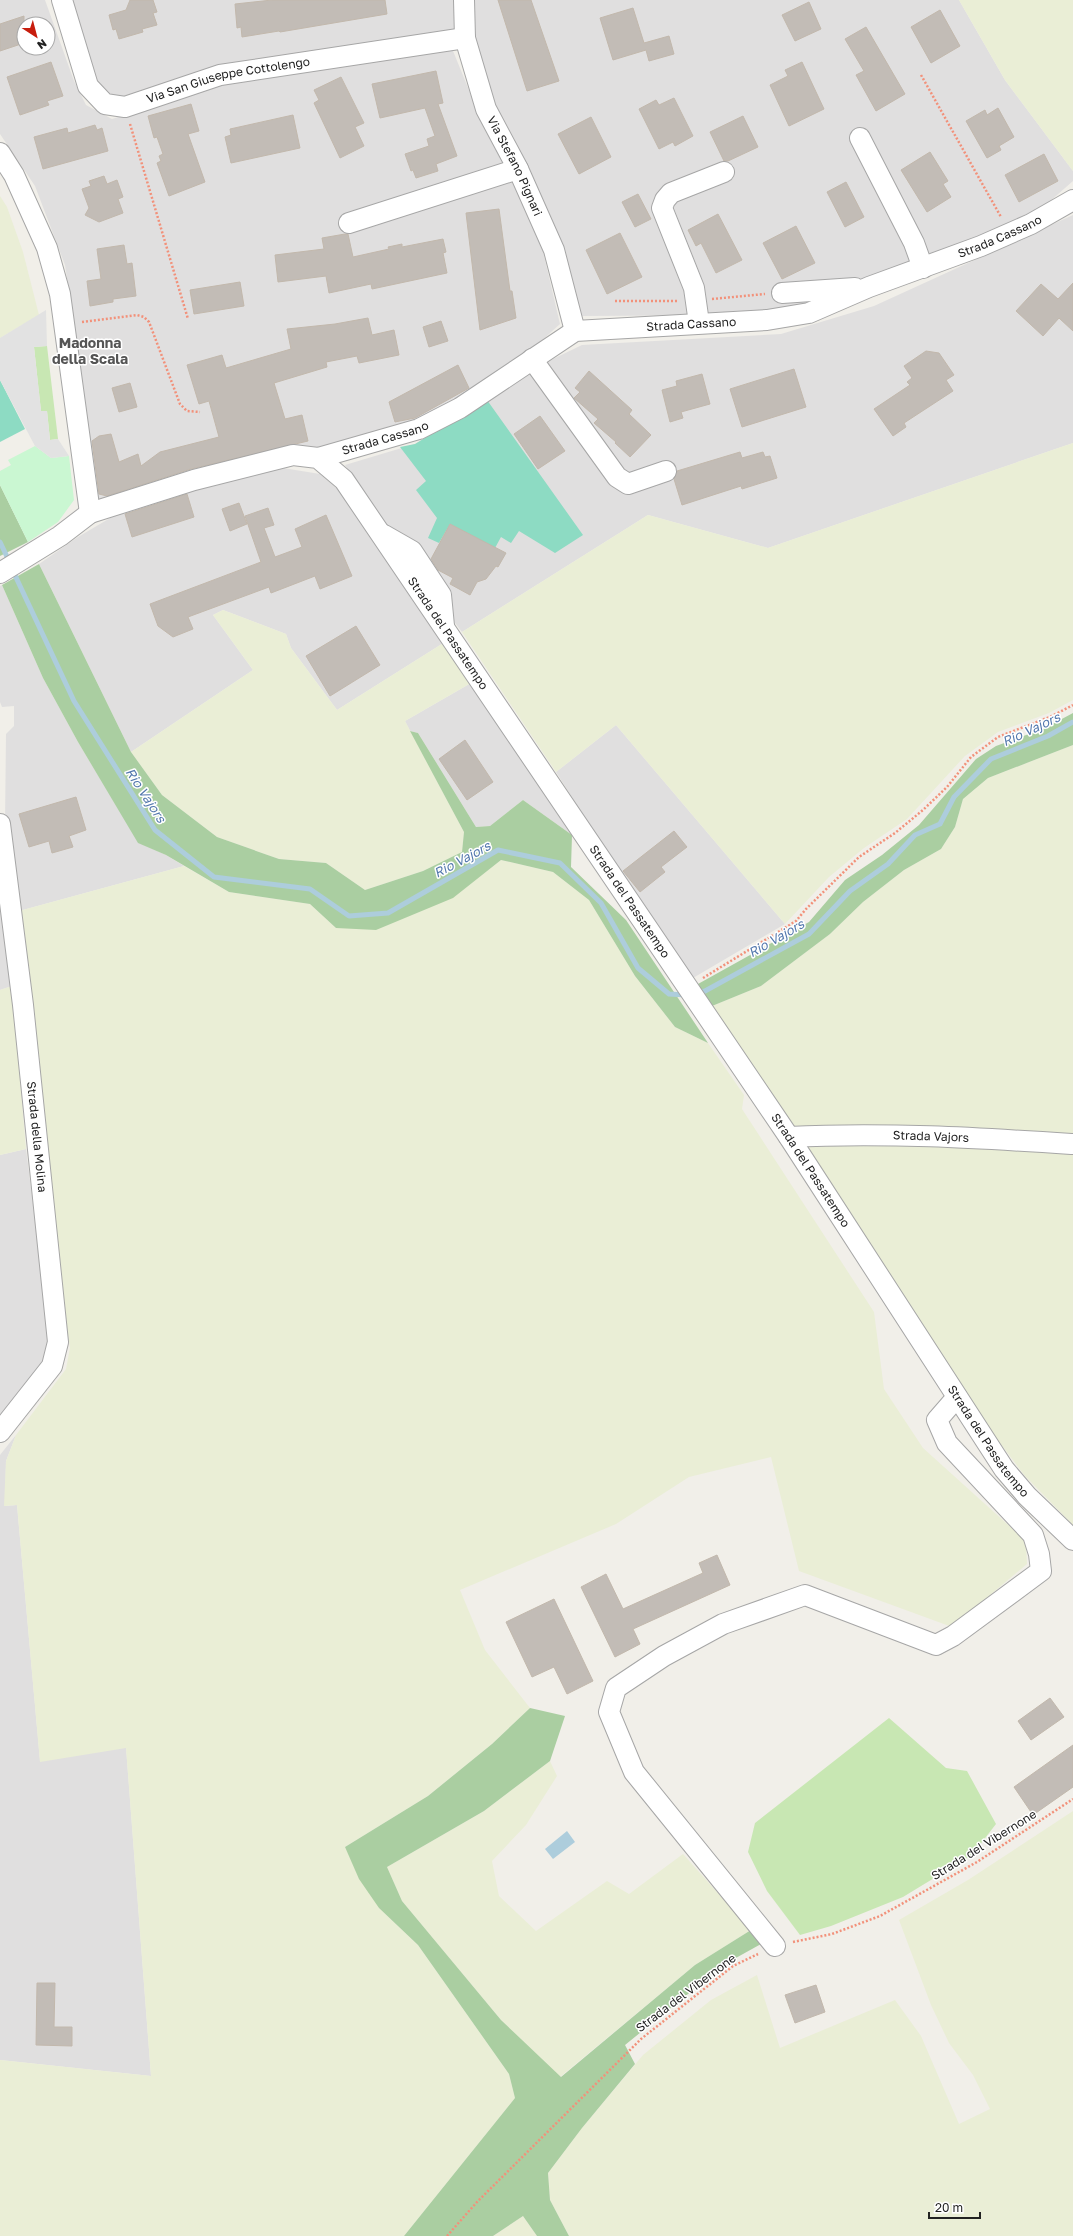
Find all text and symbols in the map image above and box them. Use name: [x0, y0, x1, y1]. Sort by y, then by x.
north arrow: [16, 16, 56, 56]
text: N: [35, 37, 49, 52]
street label: Via San Giuseppe Cottolengo: [145, 54, 311, 106]
street label: Via Stefano Pignari: [484, 113, 546, 218]
street label: Strada Cassano: [956, 211, 1044, 261]
street label: Strada Cassano: [646, 314, 737, 334]
district label: Madonna della Scala: [52, 334, 128, 367]
street label: Strada Cassano: [340, 417, 431, 458]
street label: Strada del Passatempo: [405, 574, 492, 692]
water label: Rio Vajors: [1000, 708, 1063, 749]
water label: Rio Vajors: [122, 765, 170, 826]
water label: Rio Vajors: [431, 837, 494, 881]
street label: Strada del Passatempo: [587, 842, 673, 961]
water label: Rio Vajors: [745, 915, 808, 960]
street label: Strada della Molina: [24, 1081, 50, 1193]
street label: Strada del Passatempo: [768, 1110, 853, 1230]
street label: Strada Vajors: [893, 1127, 969, 1145]
street label: Strada del Passatempo: [945, 1382, 1033, 1500]
street label: Strada del Vibernone: [928, 1806, 1039, 1883]
street label: Strada del Vibernone: [633, 1950, 739, 2035]
scale bar: [929, 2194, 980, 2220]
text: 20 m: [935, 2200, 963, 2215]

